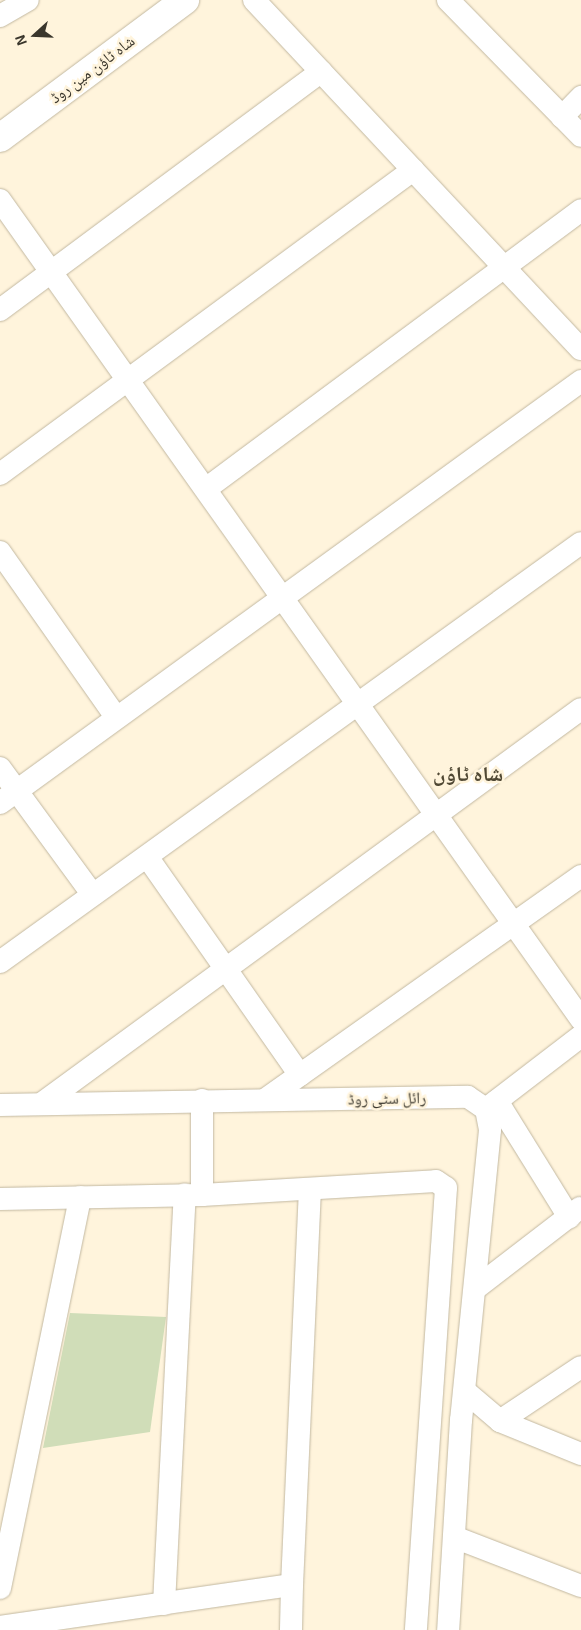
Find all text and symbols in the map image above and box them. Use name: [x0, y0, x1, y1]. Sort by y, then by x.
north arrow: [10, 10, 60, 60]
street label: شاہ ٹاؤن مین روڈ: [46, 31, 138, 107]
text: N: [11, 33, 30, 48]
district label: شاہ ٹاؤن: [433, 760, 503, 786]
street label: رائل سٹی روڈ: [348, 1088, 426, 1108]

